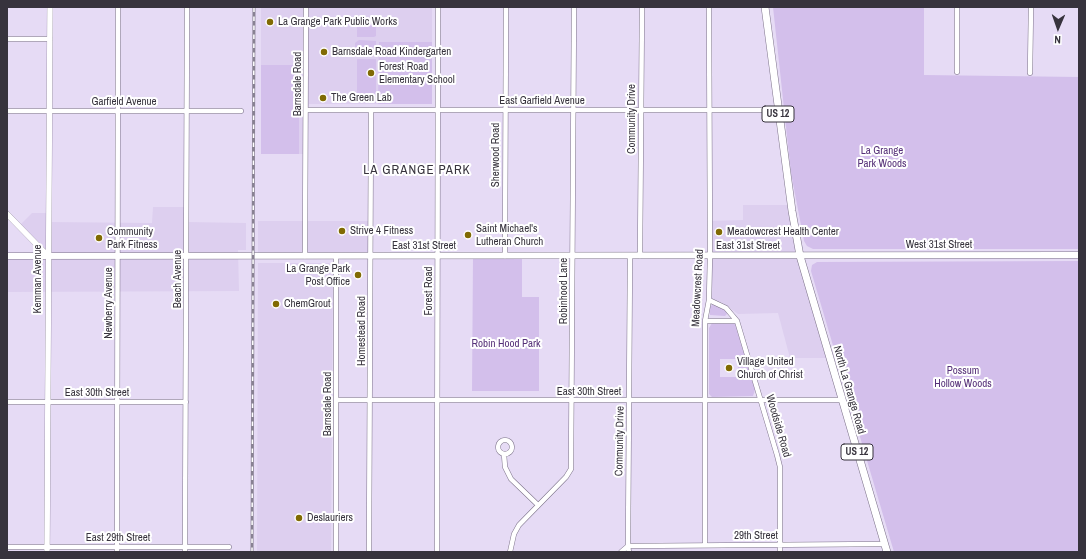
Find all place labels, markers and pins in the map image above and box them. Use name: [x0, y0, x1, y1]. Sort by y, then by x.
place label: La Grange Park Public Works: [278, 15, 397, 29]
marker: La Grange Park Public Works: [265, 17, 275, 27]
place label: Barnsdale Road Kindergarten: [332, 45, 451, 59]
marker: Barnsdale Road Kindergarten: [319, 47, 329, 57]
place label: Forest Road Elementary School: [379, 60, 455, 86]
marker: Forest Road Elementary School: [366, 68, 376, 78]
place label: The Green Lab: [331, 91, 392, 105]
marker: The Green Lab: [318, 93, 328, 103]
place label: Saint Michael's Lutheran Church: [476, 222, 543, 248]
place label: Strive 4 Fitness: [350, 224, 413, 238]
place label: Community Park Fitness: [107, 225, 158, 251]
place label: Meadowcrest Health Center: [727, 225, 839, 239]
marker: Strive 4 Fitness: [337, 226, 347, 236]
marker: Meadowcrest Health Center: [714, 227, 724, 237]
marker: Saint Michael's Lutheran Church: [463, 230, 473, 240]
marker: Community Park Fitness: [94, 233, 104, 243]
place label: La Grange Park Post Office: [286, 262, 350, 288]
marker: La Grange Park Post Office: [353, 270, 363, 280]
place label: ChemGrout: [284, 297, 331, 311]
marker: ChemGrout: [271, 299, 281, 309]
place label: Village United Church of Christ: [737, 355, 803, 381]
marker: Village United Church of Christ: [724, 363, 734, 373]
place label: Deslauriers: [307, 511, 353, 525]
marker: Deslauriers: [294, 513, 304, 523]

